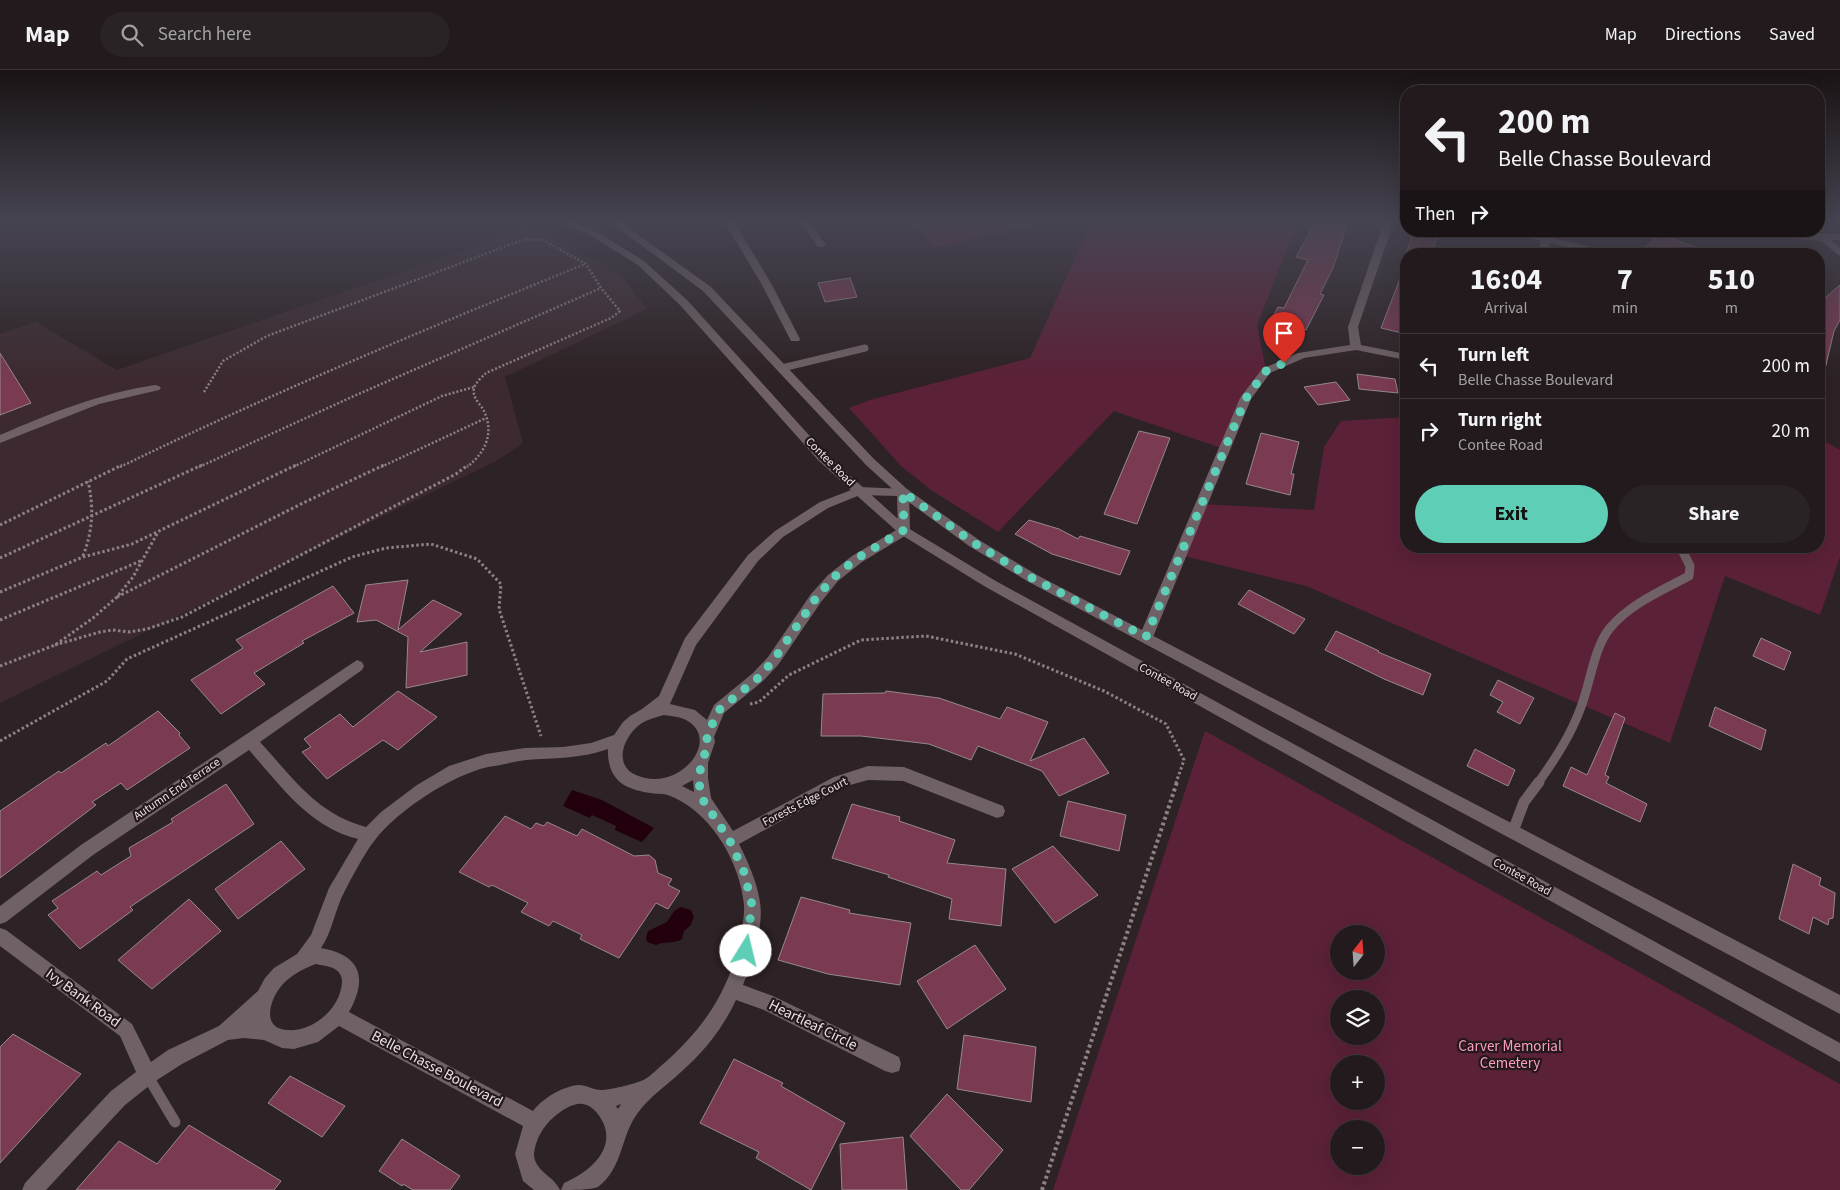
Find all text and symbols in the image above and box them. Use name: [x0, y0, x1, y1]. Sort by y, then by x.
search box: [100, 12, 450, 57]
text: Map: [25, 17, 70, 52]
icon: search: [118, 21, 146, 49]
text: Search here: [158, 21, 251, 48]
text: Map: [1605, 22, 1637, 47]
text: Directions: [1665, 22, 1741, 47]
text: Saved: [1769, 22, 1815, 47]
text: 200 m: [1498, 97, 1590, 147]
icon: left: [1415, 105, 1480, 170]
text: Belle Chasse Boulevard: [1498, 143, 1712, 175]
icon: right: [1465, 200, 1493, 228]
text: Then: [1415, 201, 1455, 228]
text: 16:04: [1470, 258, 1542, 301]
text: 7: [1617, 258, 1633, 301]
text: 510: [1708, 258, 1755, 301]
text: Arrival: [1484, 297, 1527, 319]
text: min: [1612, 297, 1638, 319]
text: m: [1725, 297, 1738, 319]
pin: [1263, 312, 1305, 363]
icon: arrive: [1270, 319, 1298, 347]
text: Turn left: [1458, 342, 1529, 369]
icon: left: [1415, 352, 1443, 380]
text: 200 m: [1762, 353, 1810, 380]
text: Belle Chasse Boulevard: [1458, 369, 1613, 391]
text: Turn right: [1458, 407, 1542, 434]
icon: right: [1415, 417, 1443, 445]
text: 20 m: [1772, 418, 1810, 445]
street label: Contee Road: [801, 433, 859, 491]
text: Contee Road: [1458, 434, 1543, 456]
button: Exit: [1415, 485, 1608, 543]
button: Share: [1618, 485, 1810, 543]
street label: Contee Road: [1136, 659, 1200, 705]
street label: Autumn End Terrace: [130, 754, 224, 824]
street label: Forests Edge Court: [759, 773, 851, 831]
street label: Contee Road: [1490, 854, 1554, 900]
position arrow: [719, 924, 771, 976]
north arrow: [1330, 925, 1385, 980]
map controls: [1330, 925, 1385, 1175]
street label: Ivy Bank Road: [41, 964, 125, 1032]
button: layers: [1330, 990, 1385, 1045]
street label: Heartleaf Circle: [765, 994, 861, 1056]
street label: Belle Chasse Boulevard: [368, 1026, 506, 1112]
park label: Carver Memorial Cemetery: [1458, 1036, 1562, 1074]
button: +: [1330, 1055, 1385, 1110]
button: −: [1330, 1120, 1385, 1175]

